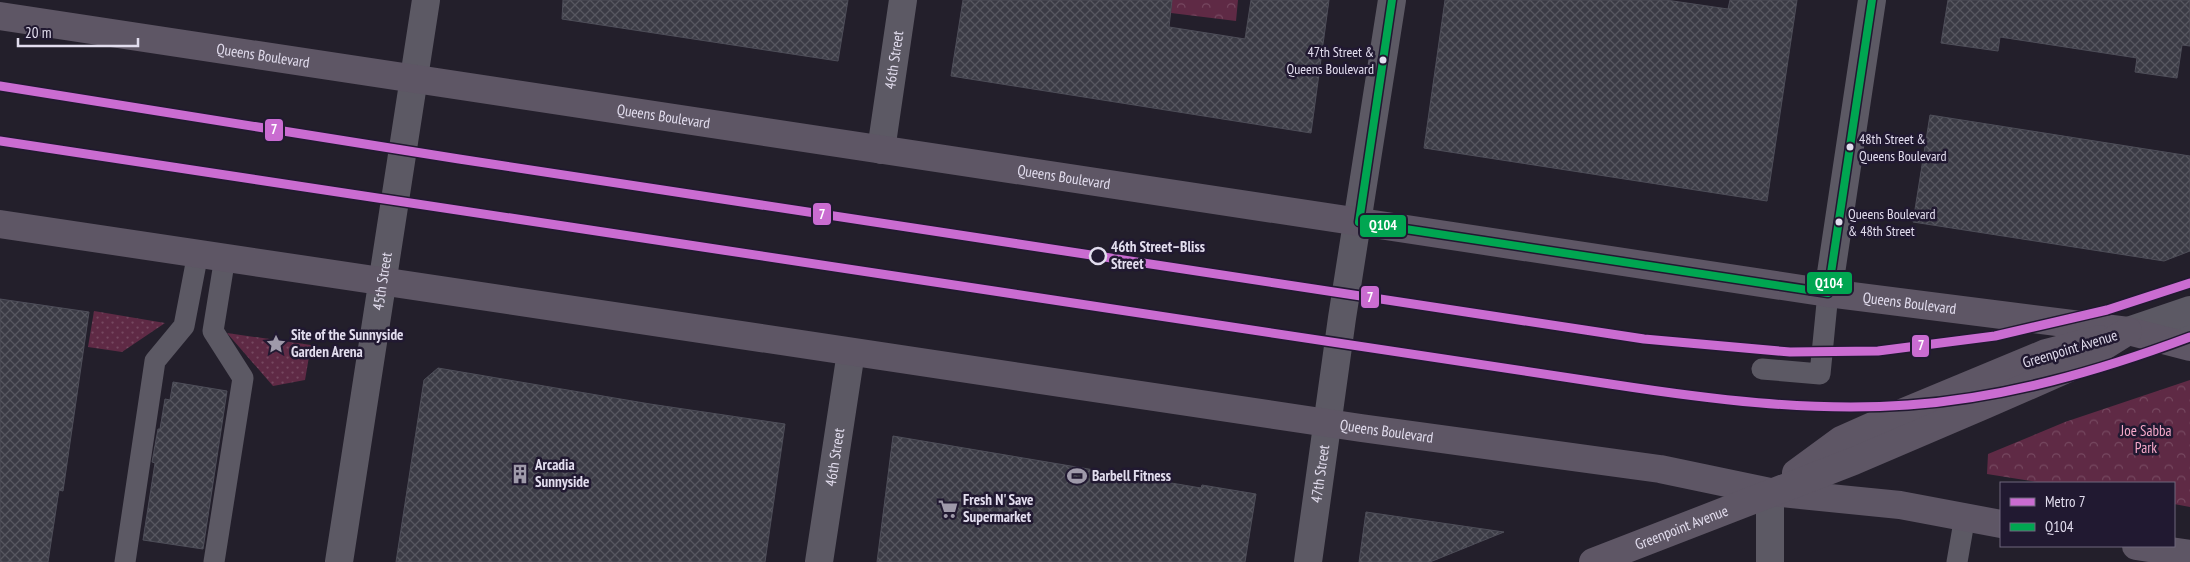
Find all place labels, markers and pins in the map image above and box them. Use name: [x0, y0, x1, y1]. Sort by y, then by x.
place label: 47th Street & Queens Boulevard: [1286, 43, 1374, 78]
marker: 47th Street & Queens Boulevard: [1378, 55, 1388, 65]
place label: 48th Street & Queens Boulevard: [1859, 130, 1947, 165]
marker: 48th Street & Queens Boulevard: [1845, 142, 1855, 152]
place label: Queens Boulevard & 48th Street: [1848, 205, 1936, 240]
marker: Queens Boulevard & 48th Street: [1834, 217, 1844, 227]
place label: 46th Street–Bliss Street: [1111, 237, 1205, 273]
marker: 46th Street–Bliss Street: [1089, 247, 1107, 265]
place label: Site of the Sunnyside Garden Arena: [291, 325, 404, 361]
place icon: Site of the Sunnyside Garden Arena: [265, 333, 287, 355]
place label: Arcadia Sunnyside: [534, 455, 589, 491]
building icon: Arcadia Sunnyside: [509, 463, 531, 485]
sports icon: Barbell Fitness: [1066, 465, 1088, 487]
place label: Barbell Fitness: [1092, 466, 1171, 485]
place label: Fresh N' Save Supermarket: [963, 490, 1034, 526]
supermarket icon: Fresh N' Save Supermarket: [937, 498, 959, 520]

